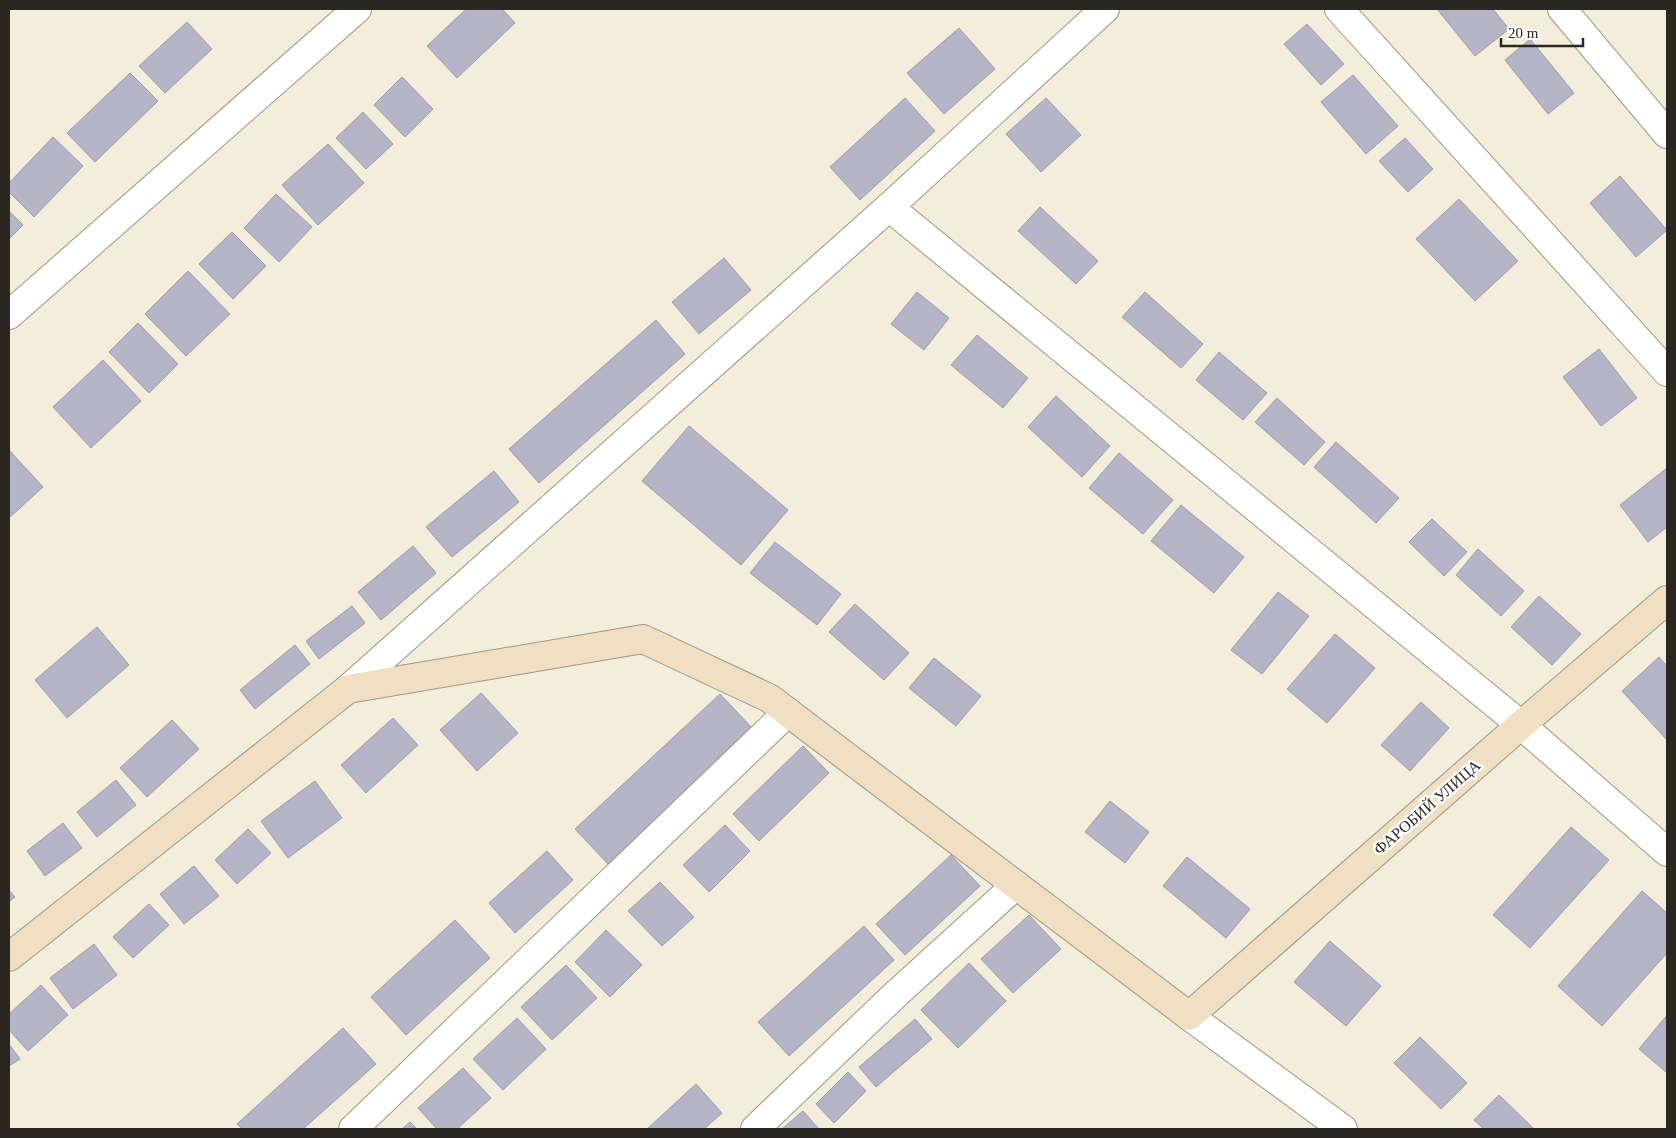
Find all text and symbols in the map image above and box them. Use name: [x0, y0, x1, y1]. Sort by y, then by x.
scale bar: [1501, 15, 1584, 47]
text: 20 m: [1508, 25, 1539, 41]
street label: ФАРОБИЙ УЛИЦА: [1370, 755, 1485, 859]

